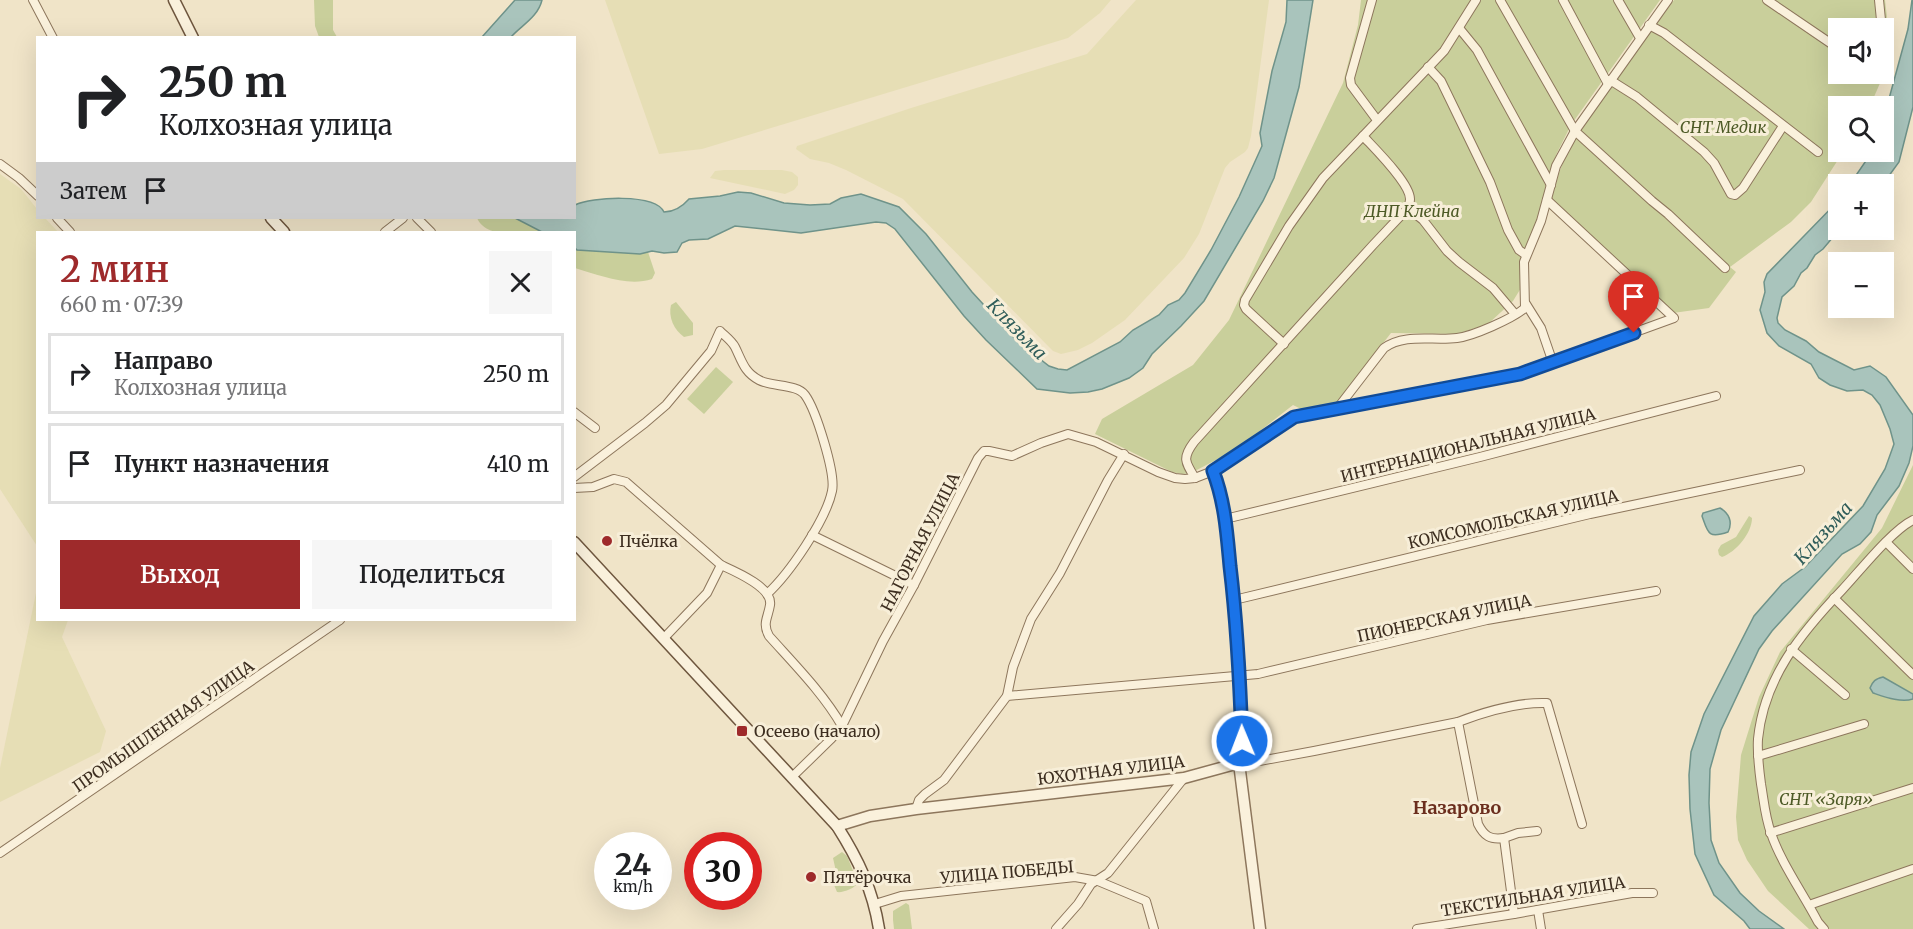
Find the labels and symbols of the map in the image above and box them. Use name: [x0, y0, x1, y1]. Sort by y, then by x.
park label: СНТ Медик: [1680, 117, 1766, 137]
park label: ДНП Клейна: [1363, 201, 1460, 221]
pin: [1608, 271, 1659, 333]
water label: Клязьма: [982, 293, 1052, 365]
street label: ИНТЕРНАЦИОНАЛЬНАЯ УЛИЦА: [1338, 403, 1598, 486]
street label: НАГОРНАЯ УЛИЦА: [876, 469, 964, 615]
street label: КОМСОМОЛЬСКАЯ УЛИЦА: [1406, 485, 1621, 553]
water label: Клязьма: [1789, 497, 1857, 569]
place label: Пчёлка: [619, 531, 678, 551]
marker: Пчёлка: [600, 534, 614, 548]
street label: ПИОНЕРСКАЯ УЛИЦА: [1355, 590, 1533, 646]
street label: ПРОМЫШЛЕННАЯ УЛИЦА: [69, 655, 258, 796]
position arrow: [1210, 709, 1274, 773]
place label: Осеево (начало): [754, 721, 881, 741]
marker: Осеево (начало): [735, 724, 749, 738]
street label: ЮХОТНАЯ УЛИЦА: [1036, 751, 1186, 789]
park label: СНТ «Заря»: [1779, 789, 1873, 809]
district label: Назарово: [1413, 796, 1501, 819]
speed limit sign: 30: [684, 832, 762, 910]
street label: УЛИЦА ПОБЕДЫ: [938, 856, 1075, 888]
place label: Пятёрочка: [823, 867, 912, 887]
marker: Пятёрочка: [804, 870, 818, 884]
street label: ТЕКСТИЛЬНАЯ УЛИЦА: [1439, 871, 1627, 920]

